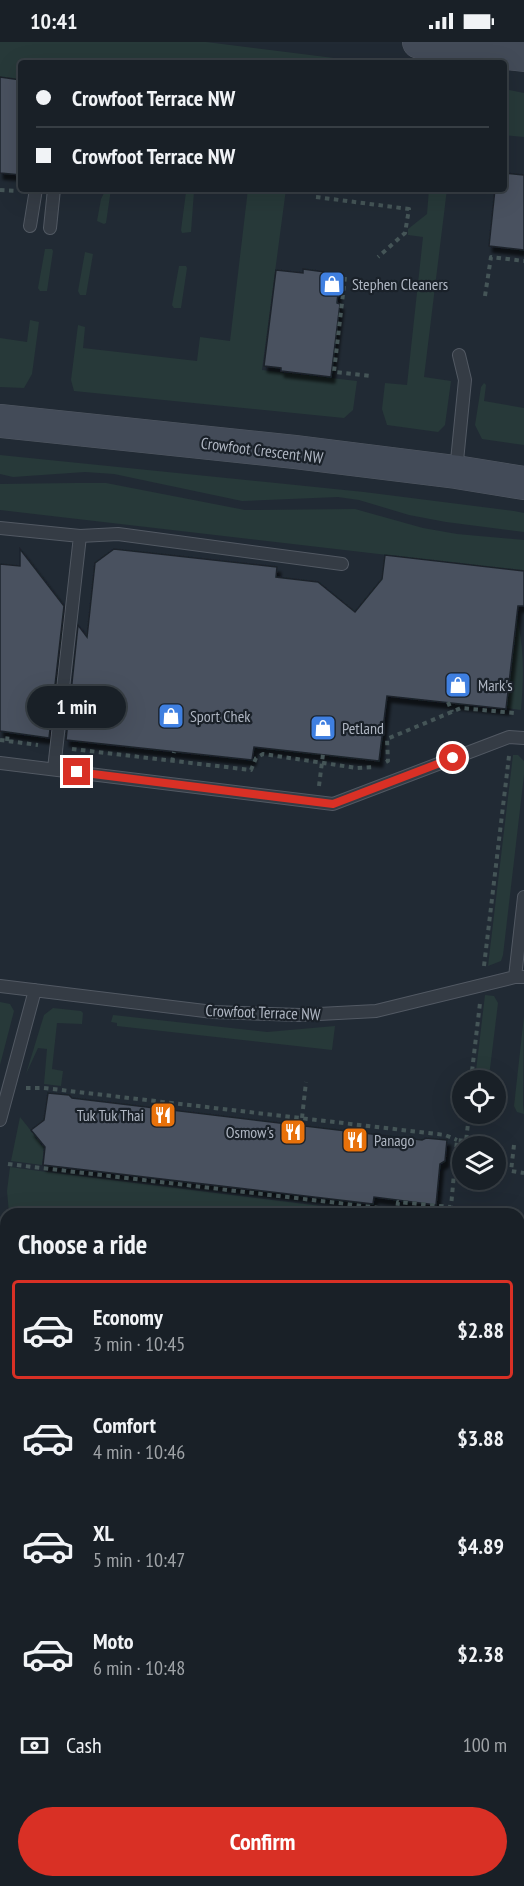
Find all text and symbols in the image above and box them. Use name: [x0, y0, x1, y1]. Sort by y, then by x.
text: 10:41: [30, 7, 78, 35]
text: Crowfoot Terrace NW: [72, 84, 235, 112]
text: Crowfoot Terrace NW: [72, 142, 235, 170]
shop icon: Stephen Cleaners: [317, 269, 347, 299]
place label: Stephen Cleaners: [352, 274, 448, 294]
street label: Crowfoot Crescent NW: [200, 433, 325, 467]
shop icon: Mark's: [443, 670, 473, 700]
place label: Mark's: [478, 675, 513, 695]
callout: 1 min: [28, 685, 127, 727]
text: 1 min: [56, 694, 97, 720]
shop icon: Sport Chek: [156, 701, 186, 731]
place label: Sport Chek: [190, 706, 251, 726]
shop icon: Petland: [308, 713, 338, 743]
place label: Petland: [342, 718, 384, 738]
route start: [439, 744, 466, 771]
route end: [63, 758, 90, 785]
street label: Crowfoot Terrace NW: [205, 1000, 321, 1024]
map controls: [452, 1070, 506, 1190]
button: locate: [452, 1070, 506, 1124]
restaurant icon: Tuk Tuk Thai: [148, 1100, 178, 1130]
place label: Tuk Tuk Thai: [77, 1105, 144, 1125]
restaurant icon: Osmow's: [278, 1117, 308, 1147]
place label: Osmow's: [226, 1122, 274, 1142]
restaurant icon: Panago: [340, 1125, 370, 1155]
place label: Panago: [374, 1130, 415, 1150]
button: layers: [452, 1136, 506, 1190]
text: Choose a ride: [18, 1227, 147, 1261]
icon: car: [21, 1303, 75, 1357]
text: Economy: [93, 1303, 163, 1331]
text: $2.88: [457, 1316, 504, 1344]
text: 3 min · 10:45: [93, 1331, 185, 1357]
icon: car: [21, 1411, 75, 1465]
text: Comfort: [93, 1411, 156, 1439]
text: $3.88: [457, 1424, 504, 1452]
text: 4 min · 10:46: [93, 1439, 185, 1465]
icon: car: [21, 1519, 75, 1573]
text: XL: [93, 1519, 114, 1547]
text: $4.89: [457, 1532, 504, 1560]
text: 5 min · 10:47: [93, 1547, 185, 1573]
icon: car: [21, 1627, 75, 1681]
text: Moto: [93, 1627, 134, 1655]
text: $2.38: [457, 1640, 504, 1668]
text: 6 min · 10:48: [93, 1655, 185, 1681]
icon: cash: [18, 1729, 51, 1762]
text: Cash: [66, 1731, 102, 1759]
text: 100 m: [463, 1732, 507, 1758]
button: Confirm: [18, 1807, 507, 1876]

